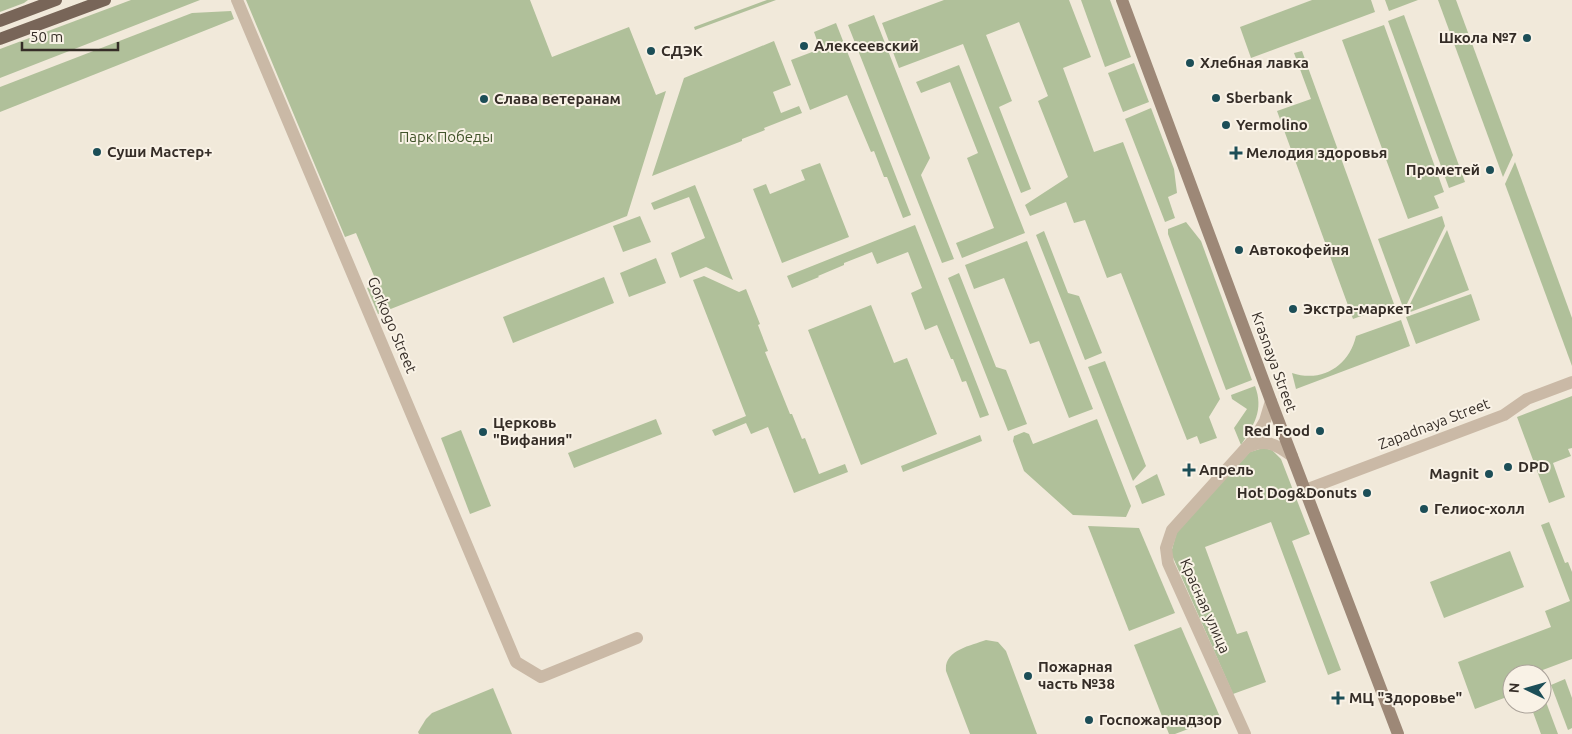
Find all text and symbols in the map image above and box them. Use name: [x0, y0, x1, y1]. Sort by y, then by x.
scale bar: [22, 20, 119, 52]
text: 50 m: [30, 28, 63, 45]
place label: Школа №7: [1439, 29, 1517, 46]
marker: Школа №7: [1521, 32, 1533, 44]
place label: Алексеевский: [814, 37, 919, 54]
marker: Алексеевский: [798, 40, 810, 52]
place label: СДЭК: [661, 42, 703, 59]
marker: СДЭК: [645, 45, 657, 57]
place label: Хлебная лавка: [1200, 54, 1309, 71]
marker: Хлебная лавка: [1184, 57, 1196, 69]
place label: Sberbank: [1226, 89, 1293, 106]
place label: Слава ветеранам: [494, 90, 621, 107]
marker: Sberbank: [1210, 92, 1222, 104]
marker: Слава ветеранам: [478, 93, 490, 105]
place label: Yermolino: [1236, 116, 1308, 133]
marker: Yermolino: [1220, 119, 1232, 131]
park label: Парк Победы: [399, 128, 493, 145]
place label: Суши Мастер+: [107, 143, 213, 160]
place label: Мелодия здоровья: [1246, 144, 1387, 161]
marker: Суши Мастер+: [91, 146, 103, 158]
marker: Мелодия здоровья: [1230, 147, 1242, 159]
place label: Прометей: [1406, 161, 1480, 178]
marker: Прометей: [1484, 164, 1496, 176]
place label: Автокофейня: [1249, 241, 1349, 258]
marker: Автокофейня: [1233, 244, 1245, 256]
street label: Gorkogo Street: [364, 274, 420, 376]
place label: Экстра-маркет: [1303, 300, 1412, 317]
marker: Экстра-маркет: [1287, 303, 1299, 315]
street label: Krasnaya Street: [1248, 309, 1301, 414]
street label: Zapadnaya Street: [1376, 394, 1492, 453]
place label: Церковь "Вифания": [493, 414, 572, 448]
place label: Red Food: [1244, 422, 1310, 439]
marker: Red Food: [1314, 425, 1326, 437]
marker: Церковь "Вифания": [477, 426, 489, 438]
place label: DPD: [1518, 458, 1549, 475]
place label: Апрель: [1199, 461, 1254, 478]
marker: DPD: [1502, 461, 1514, 473]
marker: Апрель: [1183, 464, 1195, 476]
place label: Magnit: [1429, 465, 1480, 482]
marker: Magnit: [1483, 468, 1495, 480]
place label: Hot Dog&Donuts: [1237, 484, 1357, 501]
marker: Hot Dog&Donuts: [1361, 487, 1373, 499]
place label: Гелиос-холл: [1434, 500, 1525, 517]
marker: Гелиос-холл: [1418, 503, 1430, 515]
street label: Красная улица: [1177, 556, 1234, 656]
place label: Пожарная часть №38: [1038, 658, 1115, 692]
north arrow: [1502, 664, 1552, 714]
marker: Пожарная часть №38: [1022, 670, 1034, 682]
text: N: [1506, 682, 1522, 694]
place label: МЦ "Здоровье": [1349, 689, 1462, 706]
marker: МЦ "Здоровье": [1331, 691, 1345, 705]
place label: Госпожарнадзор: [1099, 711, 1222, 728]
marker: Госпожарнадзор: [1083, 714, 1095, 726]

